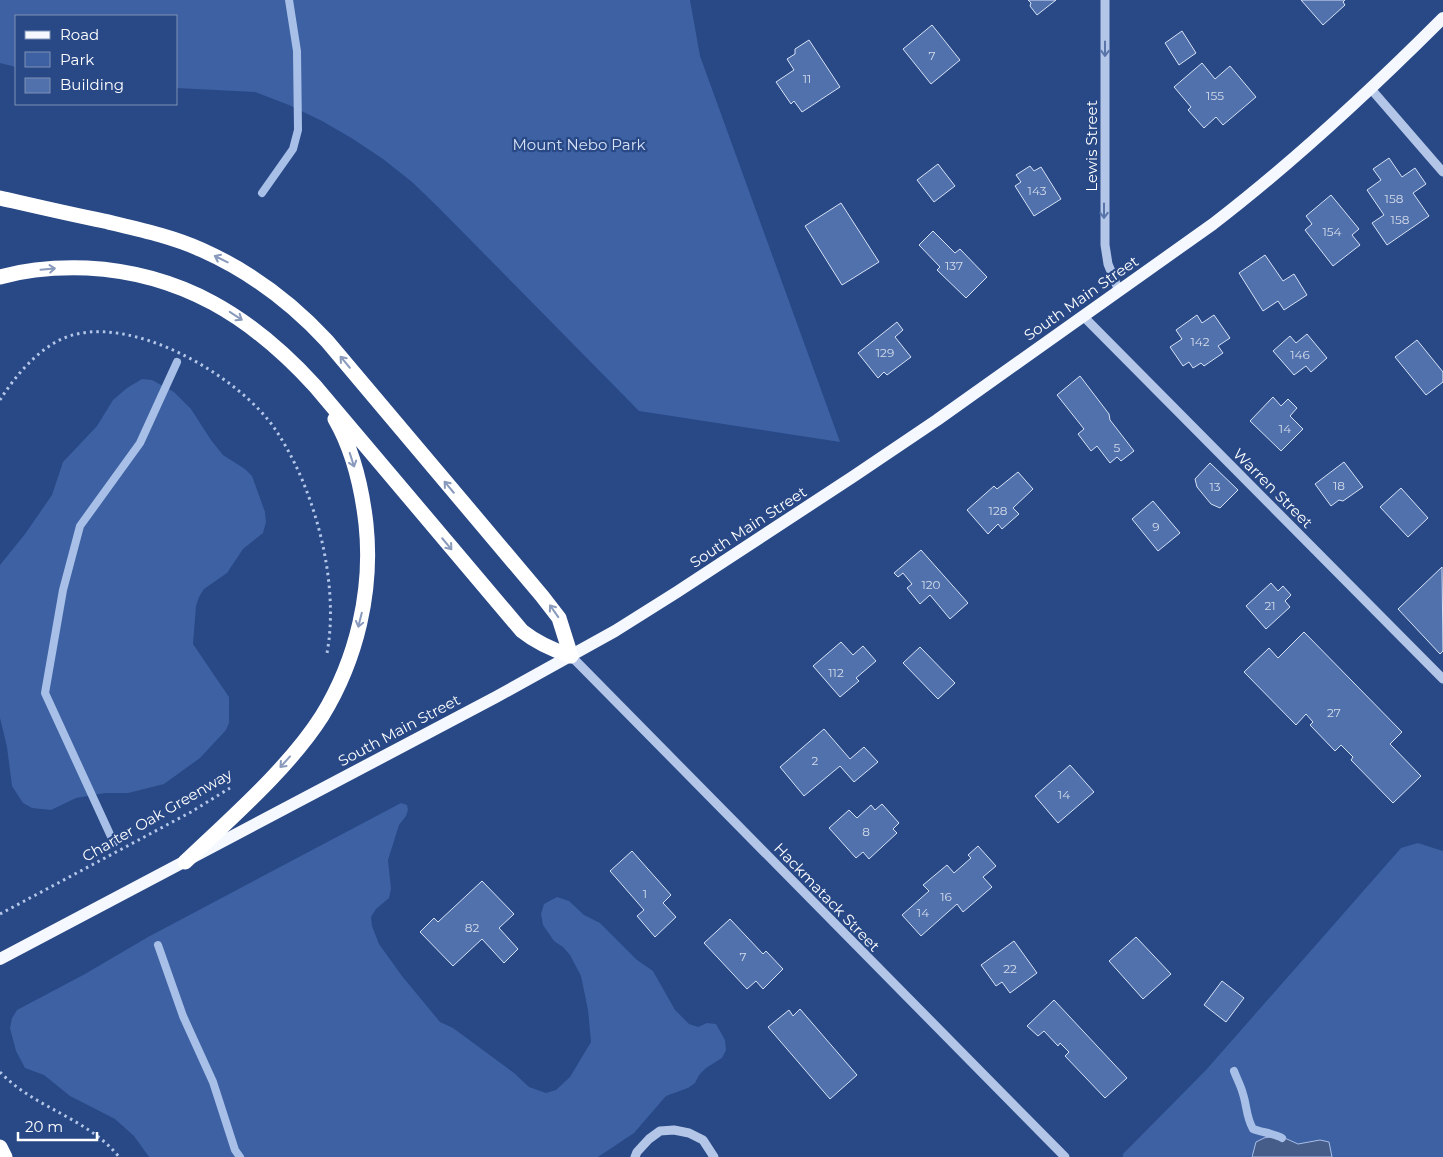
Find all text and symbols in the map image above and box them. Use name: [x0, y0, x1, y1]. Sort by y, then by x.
legend: [15, 15, 178, 105]
text: Road: [60, 25, 99, 44]
one-way arrow: [1100, 40, 1110, 56]
house number: 7: [928, 48, 936, 63]
text: Park: [60, 50, 94, 69]
house number: 11: [803, 71, 811, 86]
text: Building: [60, 75, 124, 94]
house number: 155: [1206, 88, 1224, 103]
street label: Lewis Street: [1082, 100, 1101, 192]
park label: Mount Nebo Park: [513, 135, 646, 154]
house number: 143: [1028, 183, 1047, 198]
house number: 158: [1385, 191, 1404, 206]
one-way arrow: [1099, 202, 1109, 219]
house number: 158: [1391, 212, 1410, 227]
house number: 154: [1322, 224, 1342, 239]
street label: South Main Street: [1020, 251, 1142, 345]
one-way arrow: [214, 254, 229, 263]
house number: 137: [945, 258, 963, 273]
one-way arrow: [40, 264, 56, 274]
one-way arrow: [229, 311, 243, 321]
house number: 142: [1190, 334, 1210, 349]
house number: 129: [876, 345, 894, 360]
house number: 146: [1290, 347, 1310, 362]
one-way arrow: [340, 356, 351, 369]
house number: 14: [1279, 421, 1291, 436]
house number: 5: [1114, 440, 1121, 455]
street label: Warren Street: [1229, 444, 1317, 532]
one-way arrow: [347, 452, 357, 468]
house number: 18: [1333, 478, 1345, 493]
house number: 13: [1209, 479, 1221, 494]
one-way arrow: [444, 480, 455, 493]
street label: South Main Street: [686, 482, 810, 572]
house number: 128: [989, 503, 1008, 518]
house number: 9: [1152, 519, 1160, 534]
one-way arrow: [441, 537, 452, 550]
house number: 120: [921, 577, 941, 592]
house number: 21: [1264, 598, 1276, 613]
one-way arrow: [548, 605, 559, 618]
one-way arrow: [355, 612, 364, 628]
house number: 112: [828, 665, 844, 680]
street label: South Main Street: [335, 690, 463, 770]
house number: 27: [1327, 705, 1341, 720]
house number: 2: [812, 753, 819, 768]
one-way arrow: [279, 756, 291, 769]
street label: Charter Oak Greenway: [79, 764, 236, 866]
house number: 14: [1058, 787, 1070, 802]
house number: 8: [862, 824, 870, 839]
street label: Hackmatack Street: [770, 839, 884, 955]
house number: 1: [643, 886, 647, 901]
house number: 16: [940, 889, 952, 904]
house number: 14: [917, 905, 929, 920]
house number: 82: [465, 920, 479, 935]
house number: 7: [739, 949, 747, 964]
house number: 22: [1003, 961, 1017, 976]
scale bar: [18, 1110, 96, 1142]
text: 20 m: [25, 1117, 63, 1136]

